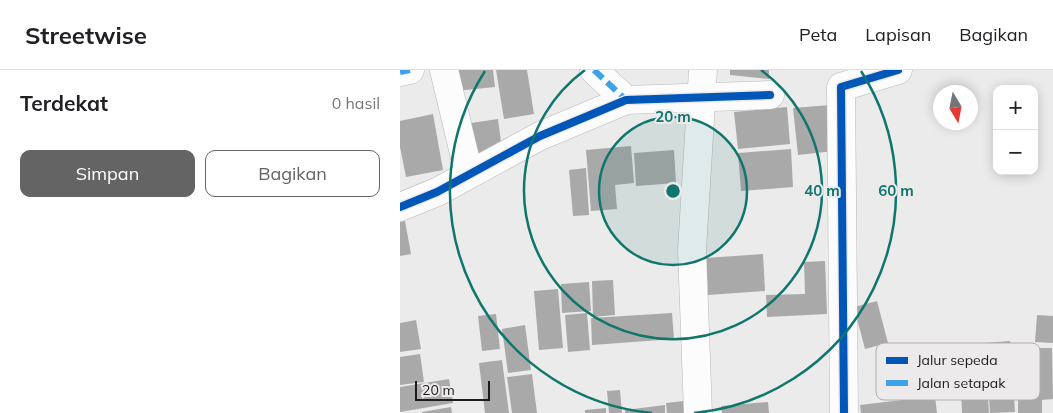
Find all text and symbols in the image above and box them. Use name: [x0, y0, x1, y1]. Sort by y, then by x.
text: Streetwise: [25, 20, 147, 50]
text: Peta: [799, 23, 837, 46]
text: Lapisan: [865, 23, 931, 46]
text: Bagikan: [959, 23, 1028, 46]
north arrow: [933, 85, 978, 130]
map controls: [993, 85, 1038, 175]
button: +: [993, 85, 1038, 130]
text: Terdekat: [20, 90, 108, 116]
text: 0 hasil: [332, 93, 380, 113]
text: 20 m: [655, 107, 691, 126]
button: −: [993, 130, 1038, 175]
button: Simpan: [20, 150, 195, 197]
button: Bagikan: [205, 150, 380, 197]
text: 40 m: [804, 181, 840, 200]
text: 60 m: [878, 181, 914, 200]
centre of rings: [664, 182, 682, 200]
legend: [876, 343, 1040, 400]
text: Jalur sepeda: [917, 351, 998, 369]
text: Jalan setapak: [917, 374, 1006, 392]
scale bar: [415, 378, 490, 401]
text: 20 m: [422, 381, 455, 399]

